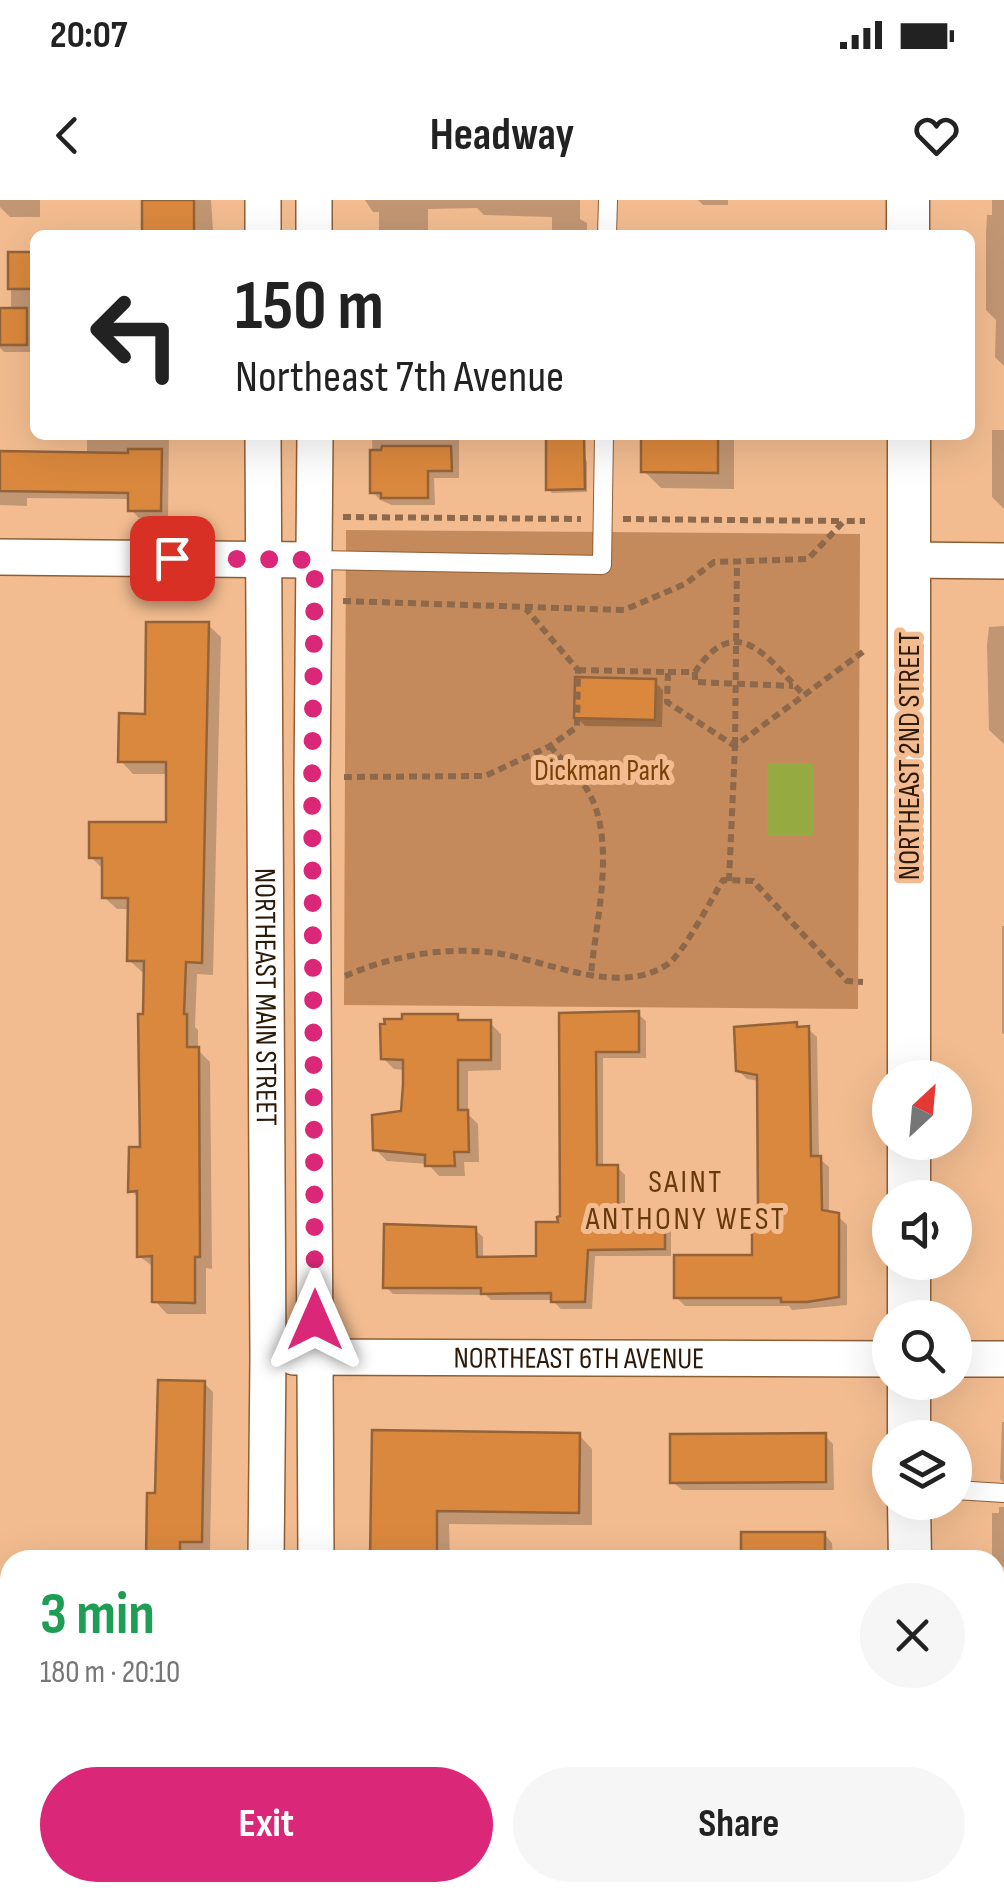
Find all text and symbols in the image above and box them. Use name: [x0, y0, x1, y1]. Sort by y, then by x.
text: 20:07: [50, 13, 127, 58]
icon: back: [40, 108, 95, 163]
text: Headway: [430, 108, 574, 163]
icon: heart: [909, 108, 964, 163]
text: 150 m: [235, 265, 384, 349]
icon: left: [70, 270, 200, 400]
text: Northeast 7th Avenue: [235, 350, 564, 405]
pin: [130, 516, 215, 601]
icon: arrive: [145, 531, 200, 586]
street label: NORTHEAST 2ND STREET: [892, 632, 928, 880]
park label: Dickman Park: [534, 753, 671, 789]
street label: NORTHEAST MAIN STREET: [246, 868, 284, 1126]
north arrow: [872, 1060, 972, 1160]
map controls: [872, 1060, 972, 1520]
district label: SAINT ANTHONY WEST: [585, 1163, 786, 1239]
button: sound: [872, 1180, 972, 1280]
position arrow: [263, 1268, 367, 1372]
button: search: [872, 1300, 972, 1400]
street label: NORTHEAST 6TH AVENUE: [453, 1341, 705, 1377]
button: layers: [872, 1420, 972, 1520]
text: 3 min: [40, 1579, 155, 1651]
button: close: [860, 1583, 965, 1688]
text: 180 m · 20:10: [40, 1653, 180, 1692]
button: Exit: [40, 1767, 493, 1882]
button: Share: [513, 1767, 965, 1882]

